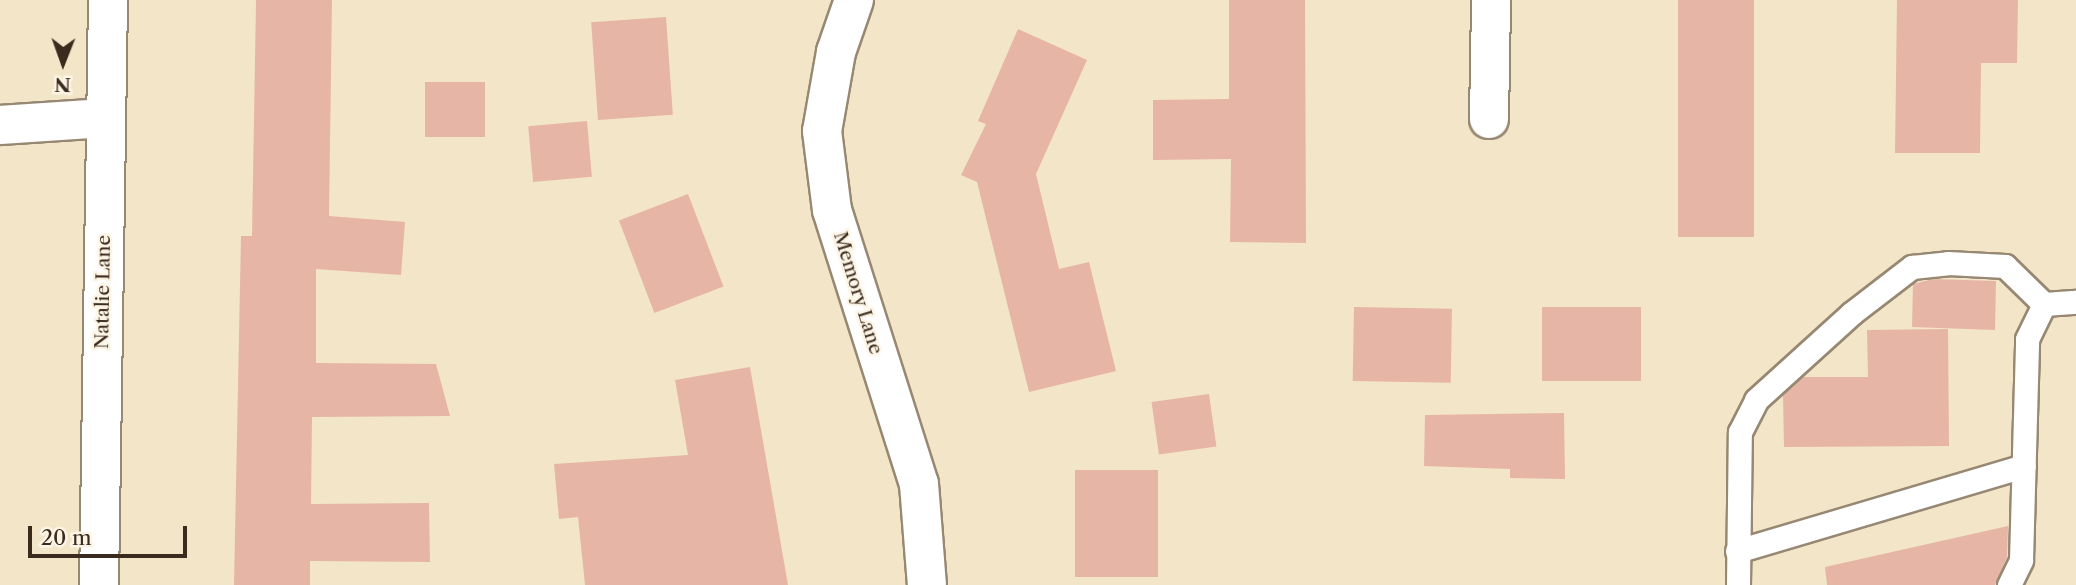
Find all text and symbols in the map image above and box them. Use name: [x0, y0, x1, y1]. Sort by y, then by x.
north arrow: [28, 28, 98, 98]
text: N: [54, 73, 71, 96]
street label: Memory Lane: [828, 229, 888, 357]
street label: Natalie Lane: [91, 235, 115, 349]
scale bar: [32, 512, 191, 556]
text: 20 m: [41, 525, 92, 550]

